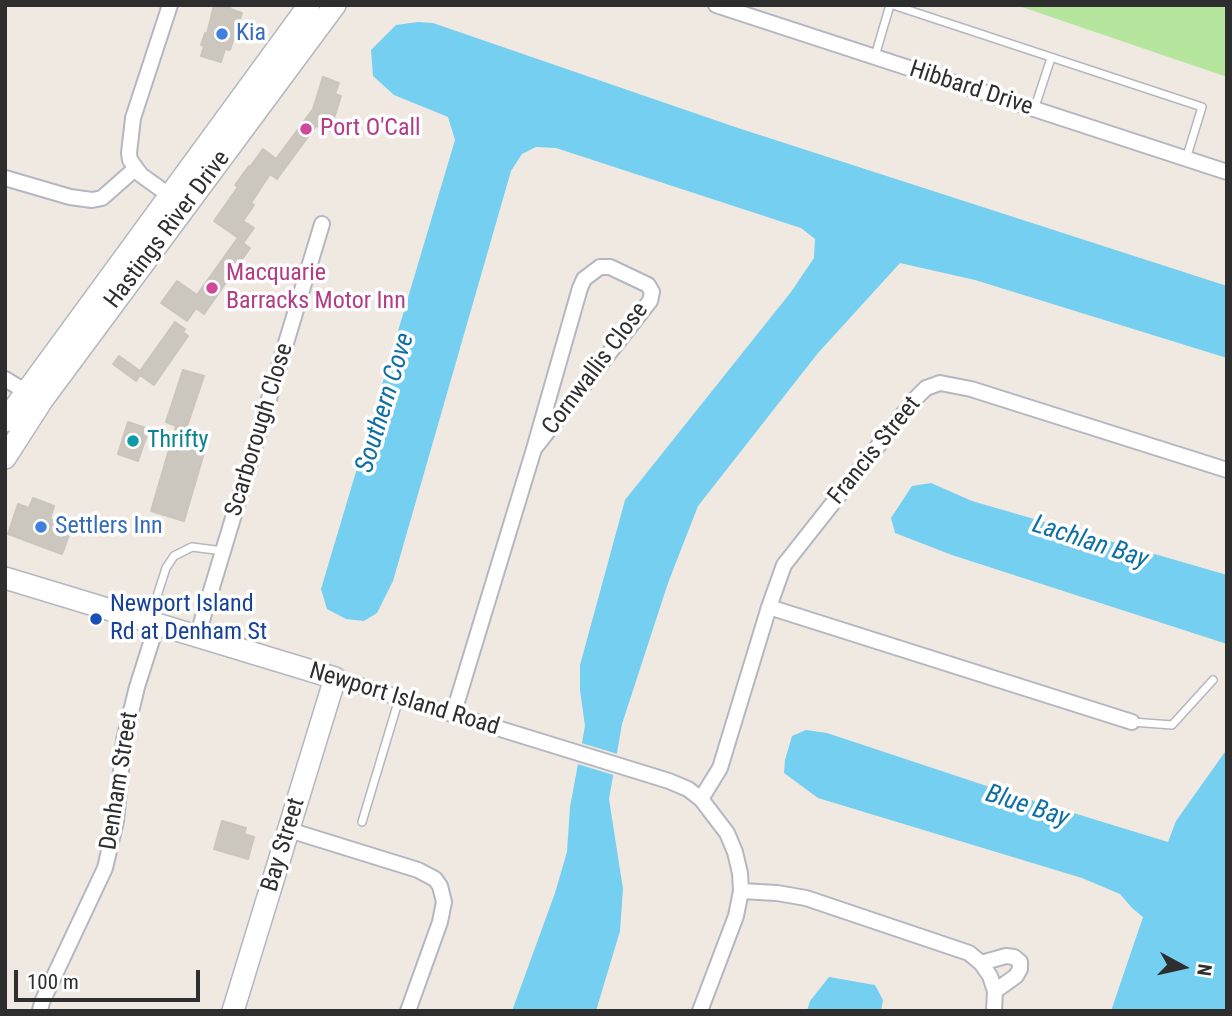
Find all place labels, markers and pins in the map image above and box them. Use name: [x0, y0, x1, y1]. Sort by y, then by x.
place label: Kia: [236, 20, 266, 48]
marker: Kia: [214, 26, 230, 42]
place label: Port O'Call: [320, 115, 420, 143]
marker: Port O'Call: [298, 121, 314, 137]
place label: Macquarie Barracks Motor Inn: [226, 260, 406, 316]
marker: Macquarie Barracks Motor Inn: [204, 280, 220, 296]
place label: Thrifty: [147, 427, 209, 455]
marker: Thrifty: [125, 433, 141, 449]
place label: Settlers Inn: [55, 513, 163, 541]
marker: Settlers Inn: [33, 519, 49, 535]
place label: Newport Island Rd at Denham St: [110, 591, 267, 647]
marker: Newport Island Rd at Denham St: [88, 611, 104, 627]

